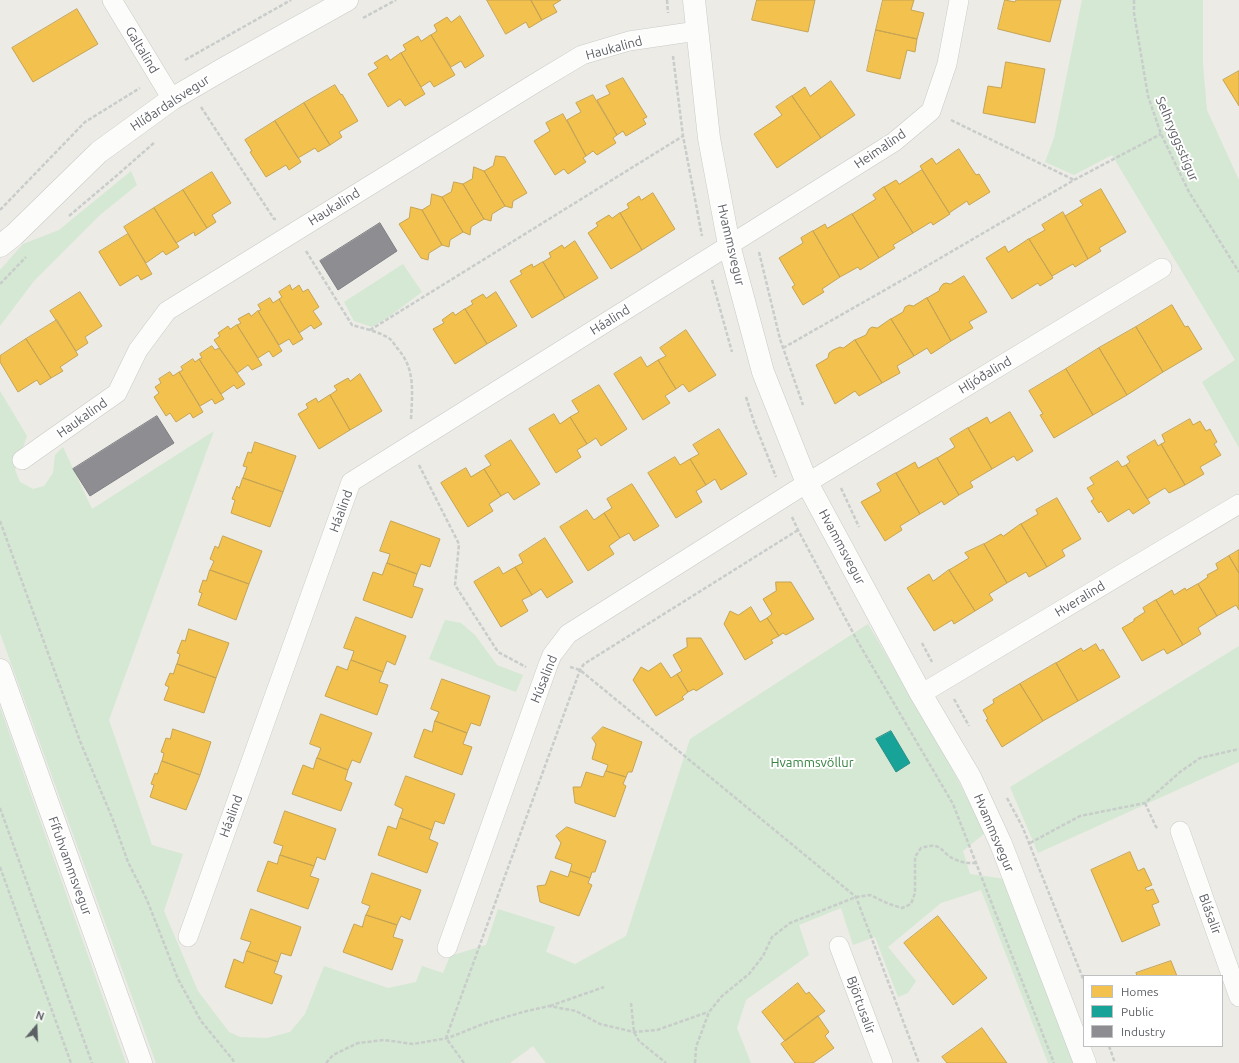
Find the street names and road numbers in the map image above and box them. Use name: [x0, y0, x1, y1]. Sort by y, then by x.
street label: Galtalind: [122, 24, 162, 76]
street label: Haukalind: [584, 33, 644, 63]
street label: Hlíðardalsvegur: [127, 72, 213, 134]
street label: Selhryggsstígur: [1152, 94, 1202, 184]
street label: Heimalind: [851, 126, 909, 172]
street label: Haukalind: [305, 185, 363, 229]
street label: Hvammsvegur: [714, 203, 748, 287]
street label: Háalind: [587, 302, 633, 338]
street label: Hljóðalind: [956, 353, 1014, 397]
street label: Haukalind: [54, 395, 110, 441]
street label: Háalind: [326, 488, 356, 534]
street label: Hvammsvegur: [816, 506, 868, 588]
street label: Hveralind: [1052, 578, 1108, 620]
street label: Húsalind: [527, 653, 561, 705]
street label: Hvammsvegur: [971, 792, 1017, 874]
street label: Háalind: [216, 793, 246, 839]
street label: Fífuhvammsvegur: [45, 814, 95, 918]
street label: Blásalir: [1195, 892, 1225, 936]
street label: Björtusalir: [843, 974, 879, 1036]

